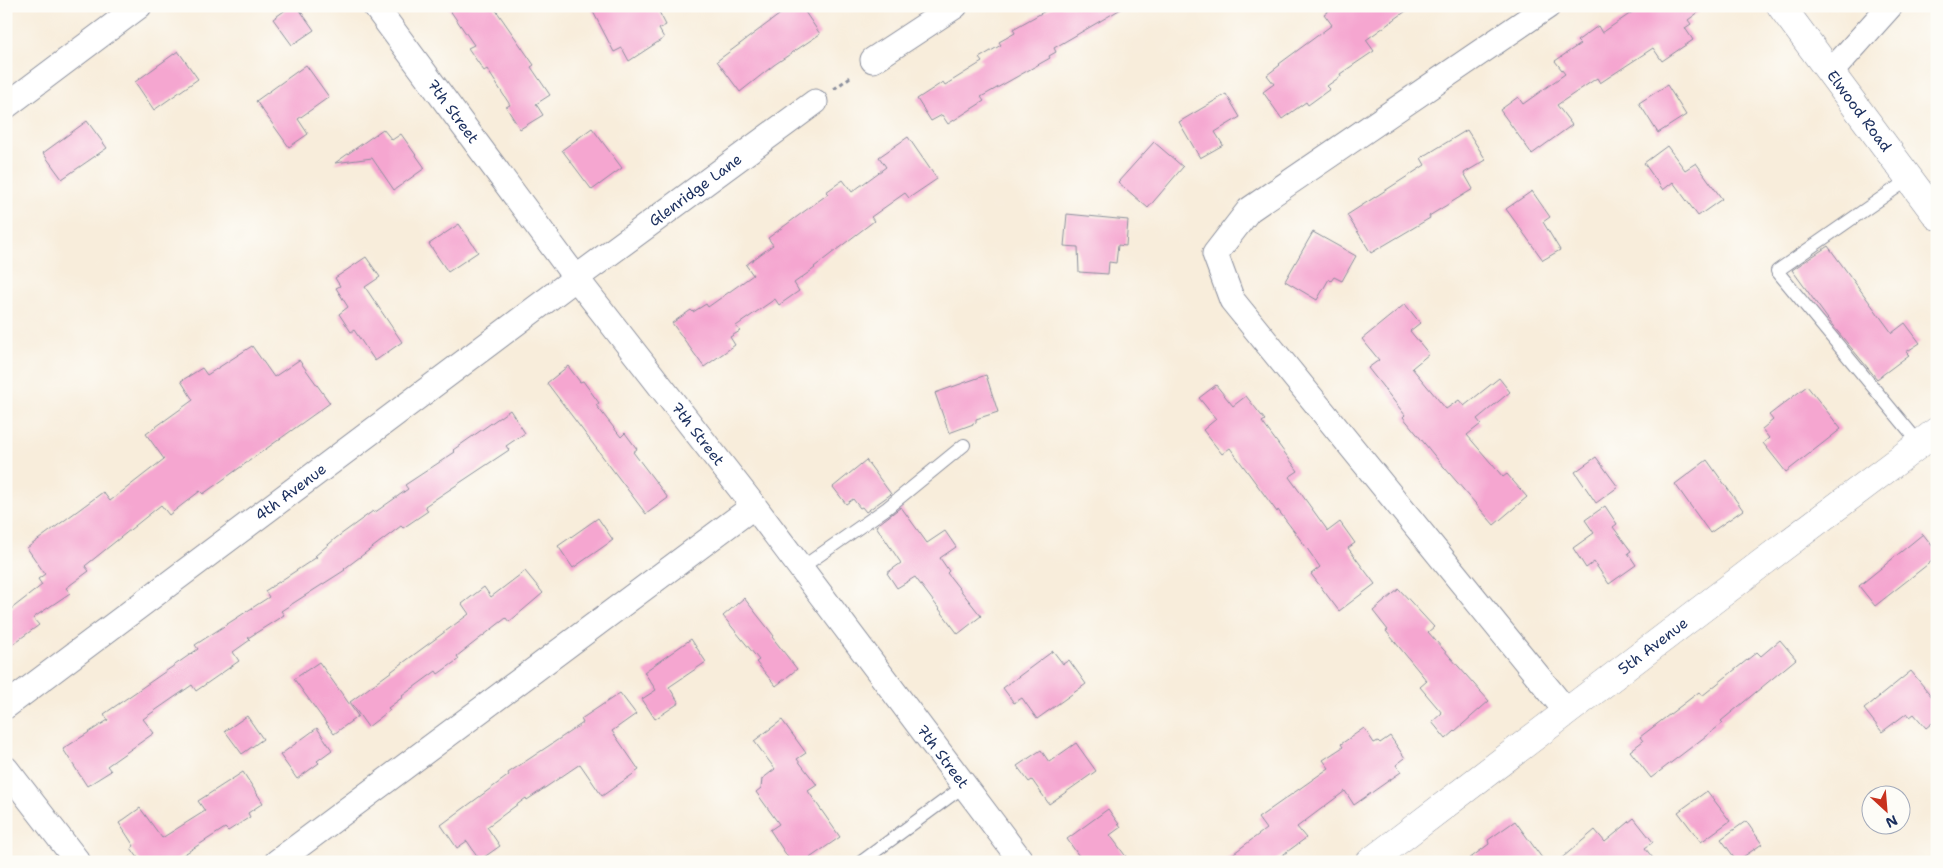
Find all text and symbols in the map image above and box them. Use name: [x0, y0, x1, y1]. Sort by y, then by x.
street label: Elwood Road: [1822, 66, 1896, 156]
street label: 7th Street: [422, 75, 483, 148]
street label: Glenridge Lane: [645, 149, 746, 231]
street label: 7th Street: [667, 398, 729, 470]
street label: 4th Avenue: [251, 459, 330, 526]
street label: 5th Avenue: [1614, 613, 1692, 679]
street label: 7th Street: [912, 720, 973, 793]
north arrow: [1860, 786, 1910, 836]
text: N: [1883, 811, 1901, 832]

